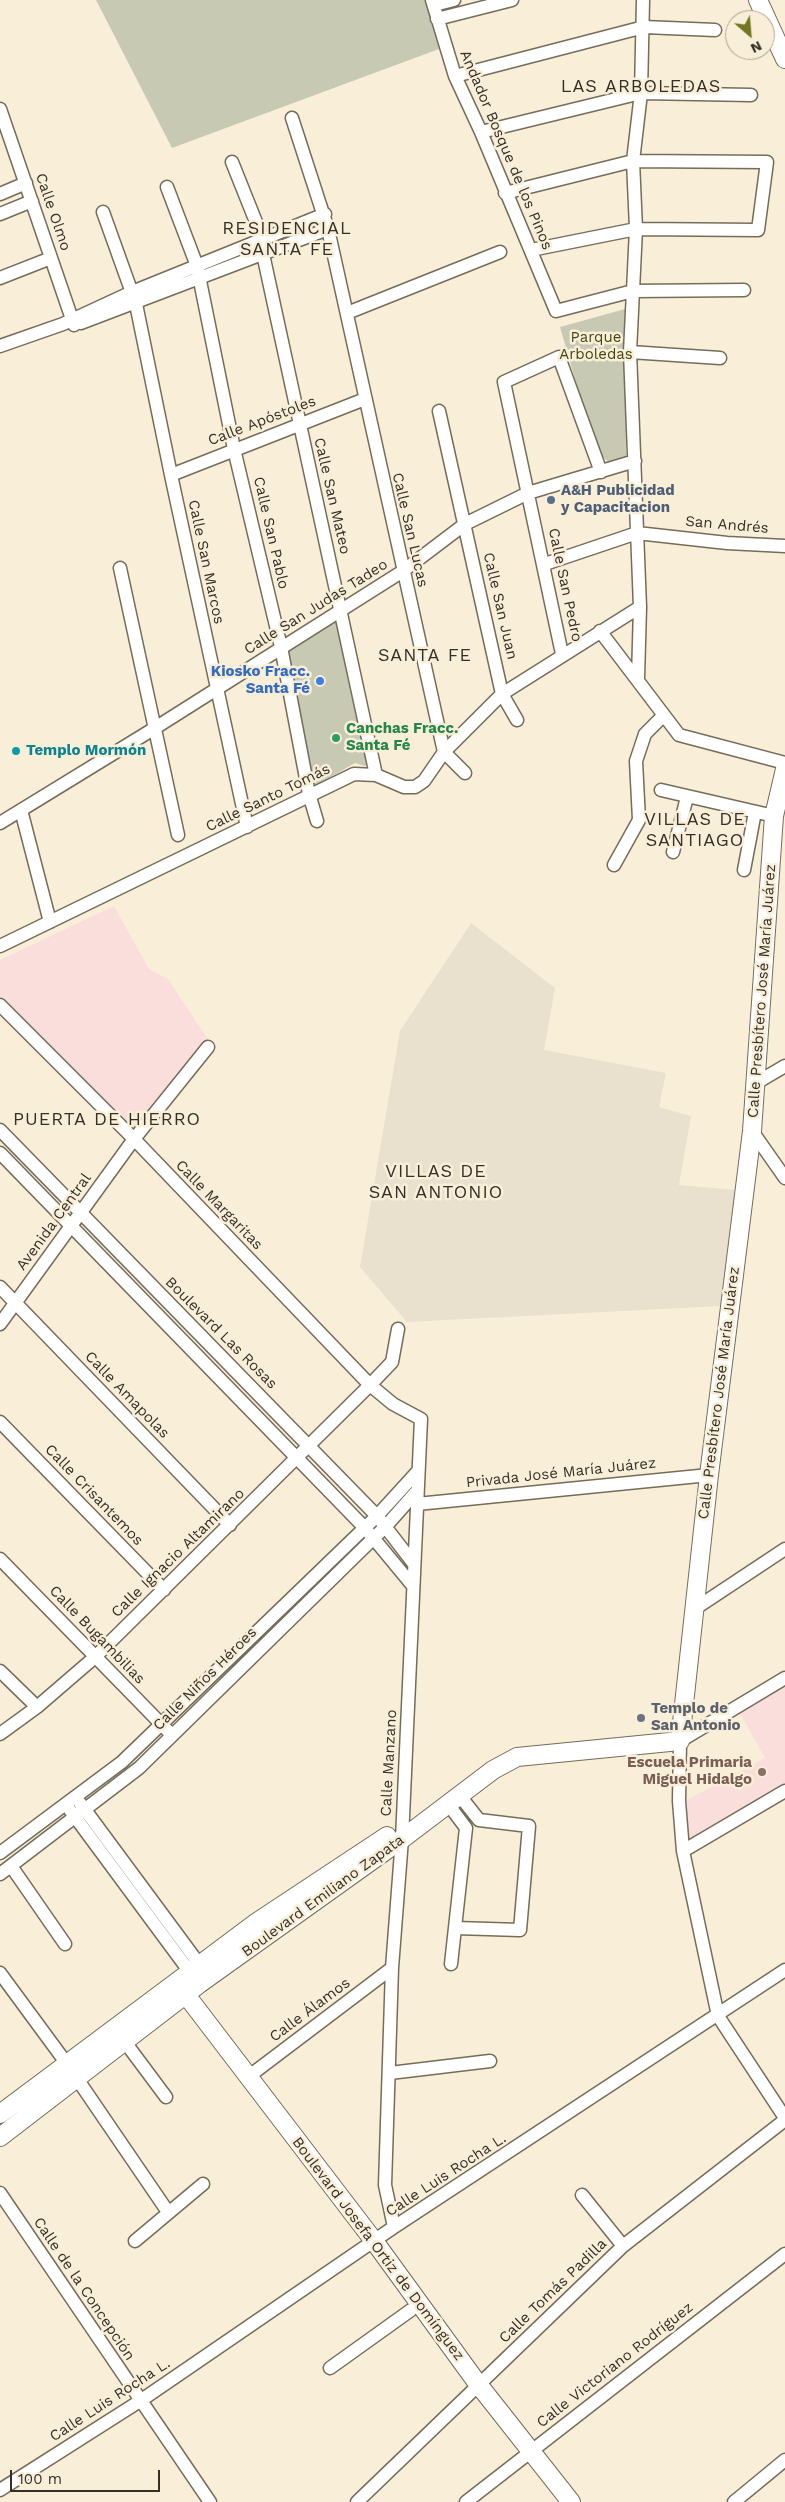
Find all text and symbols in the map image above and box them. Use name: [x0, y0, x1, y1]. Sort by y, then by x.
north arrow: [725, 10, 775, 60]
text: N: [748, 38, 765, 57]
street label: Andador Bosque de los Pinos: [456, 48, 556, 252]
district label: LAS ARBOLEDAS: [559, 76, 723, 98]
street label: Calle Olmo: [31, 171, 75, 253]
district label: RESIDENCIAL SANTA FE: [221, 218, 353, 260]
park label: Parque Arboledas: [559, 329, 633, 364]
street label: Calle Apóstoles: [205, 392, 319, 450]
street label: Calle San Mateo: [310, 436, 354, 556]
street label: Calle San Lucas: [388, 471, 432, 589]
street label: Calle San Pablo: [249, 475, 293, 591]
place label: A&H Publicidad y Capacitacion: [561, 482, 675, 517]
marker: A&H Publicidad y Capacitacion: [545, 494, 557, 506]
street label: Calle San Marcos: [184, 498, 228, 626]
street label: San Andrés: [685, 512, 769, 538]
street label: Calle San Pedro: [544, 526, 586, 644]
street label: Calle San Juan: [479, 551, 521, 661]
street label: Calle San Judas Tadeo: [241, 555, 391, 659]
district label: SANTA FE: [377, 645, 473, 667]
place label: Kiosko Fracc. Santa Fé: [211, 663, 310, 698]
marker: Kiosko Fracc. Santa Fé: [314, 675, 326, 687]
place label: Canchas Fracc. Santa Fé: [346, 720, 458, 755]
marker: Canchas Fracc. Santa Fé: [330, 732, 342, 744]
place label: Templo Mormón: [26, 742, 146, 760]
marker: Templo Mormón: [10, 745, 22, 757]
street label: Calle Santo Tomás: [203, 760, 333, 836]
district label: VILLAS DE SANTIAGO: [643, 809, 747, 852]
street label: Calle Presbítero José María Juárez: [744, 864, 780, 1118]
district label: PUERTA DE HIERRO: [11, 1109, 203, 1131]
street label: Calle Margaritas: [172, 1156, 266, 1254]
district label: VILLAS DE SAN ANTONIO: [367, 1161, 505, 1204]
street label: Avenida Central: [13, 1170, 95, 1274]
street label: Calle Presbítero José María Juárez: [695, 1266, 743, 1520]
street label: Boulevard Las Rosas: [161, 1273, 281, 1393]
street label: Calle Amapolas: [81, 1348, 173, 1442]
street label: Calle Crisantemos: [41, 1441, 147, 1549]
street label: Privada José María Juárez: [465, 1454, 657, 1492]
street label: Calle Ignacio Altamirano: [108, 1485, 248, 1621]
street label: Calle Bugambilias: [45, 1582, 149, 1688]
street label: Calle Niños Héroes: [149, 1623, 261, 1735]
place label: Templo de San Antonio: [651, 1700, 740, 1735]
street label: Calle Manzano: [377, 1709, 401, 1817]
marker: Templo de San Antonio: [635, 1712, 647, 1724]
place label: Escuela Primaria Miguel Hidalgo: [627, 1754, 752, 1789]
marker: Escuela Primaria Miguel Hidalgo: [756, 1766, 768, 1778]
street label: Boulevard Emiliano Zapata: [238, 1831, 408, 1961]
street label: Calle Álamos: [266, 1974, 354, 2046]
street label: Calle Luis Rocha L.: [382, 2129, 510, 2221]
street label: Boulevard Josefa Ortiz de Domínguez: [288, 2134, 468, 2364]
street label: Calle de la Concepción: [29, 2214, 139, 2364]
street label: Calle Tomás Padilla: [495, 2235, 611, 2347]
street label: Calle Victoriano Rodríguez: [533, 2298, 697, 2432]
street label: Calle Luis Rocha L.: [46, 2354, 174, 2446]
scale bar: [12, 2460, 162, 2492]
text: 100 m: [18, 2470, 62, 2488]

